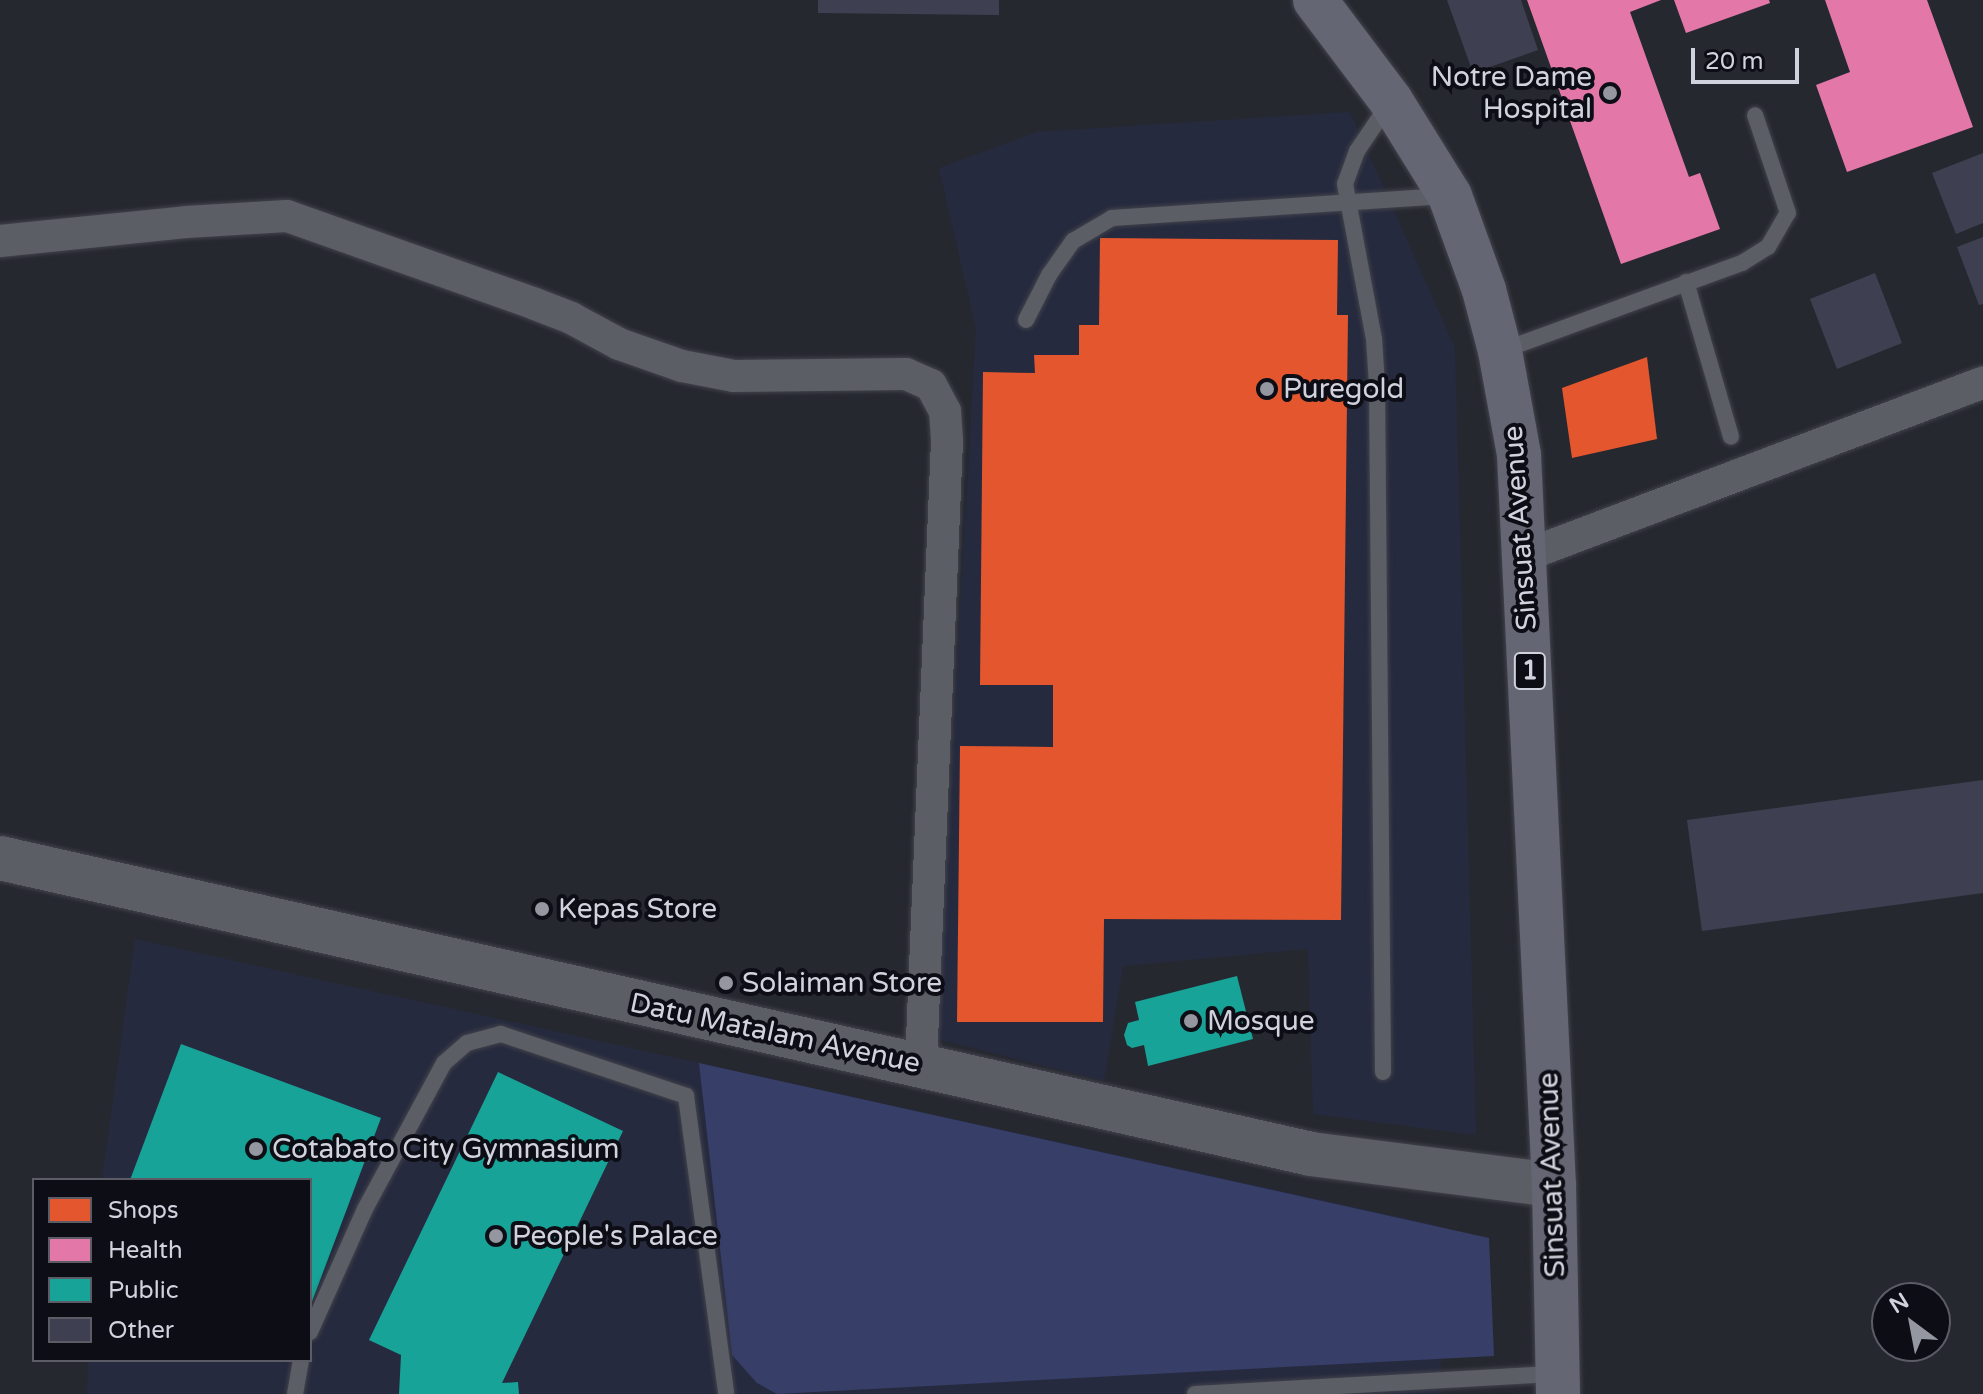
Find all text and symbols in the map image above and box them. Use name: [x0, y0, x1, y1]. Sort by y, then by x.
scale bar: [1695, 32, 1803, 82]
text: 20 m: [1705, 47, 1763, 76]
place label: Notre Dame Hospital: [1431, 60, 1592, 126]
marker: Notre Dame Hospital: [1599, 82, 1621, 104]
place label: Puregold: [1283, 372, 1404, 406]
marker: Puregold: [1258, 380, 1276, 398]
street label: Sinsuat Avenue: [1496, 425, 1544, 631]
road number: 1: [1512, 649, 1548, 693]
place label: Kepas Store: [558, 892, 717, 926]
marker: Kepas Store: [533, 900, 551, 918]
place label: Solaiman Store: [742, 966, 942, 1000]
marker: Solaiman Store: [717, 974, 735, 992]
street label: Datu Matalam Avenue: [627, 986, 923, 1080]
place label: Mosque: [1207, 1004, 1315, 1038]
marker: Mosque: [1182, 1012, 1200, 1030]
street label: Sinsuat Avenue: [1532, 1072, 1572, 1278]
place label: Cotabato City Gymnasium: [272, 1132, 619, 1166]
marker: Cotabato City Gymnasium: [247, 1140, 265, 1158]
legend: [32, 1178, 312, 1362]
text: Shops: [108, 1196, 178, 1225]
place label: People's Palace: [512, 1219, 718, 1253]
marker: People's Palace: [487, 1227, 505, 1245]
text: Health: [108, 1236, 183, 1265]
text: Public: [108, 1276, 178, 1305]
north arrow: [1871, 1282, 1951, 1362]
text: N: [1885, 1288, 1914, 1319]
text: Other: [108, 1316, 174, 1345]

